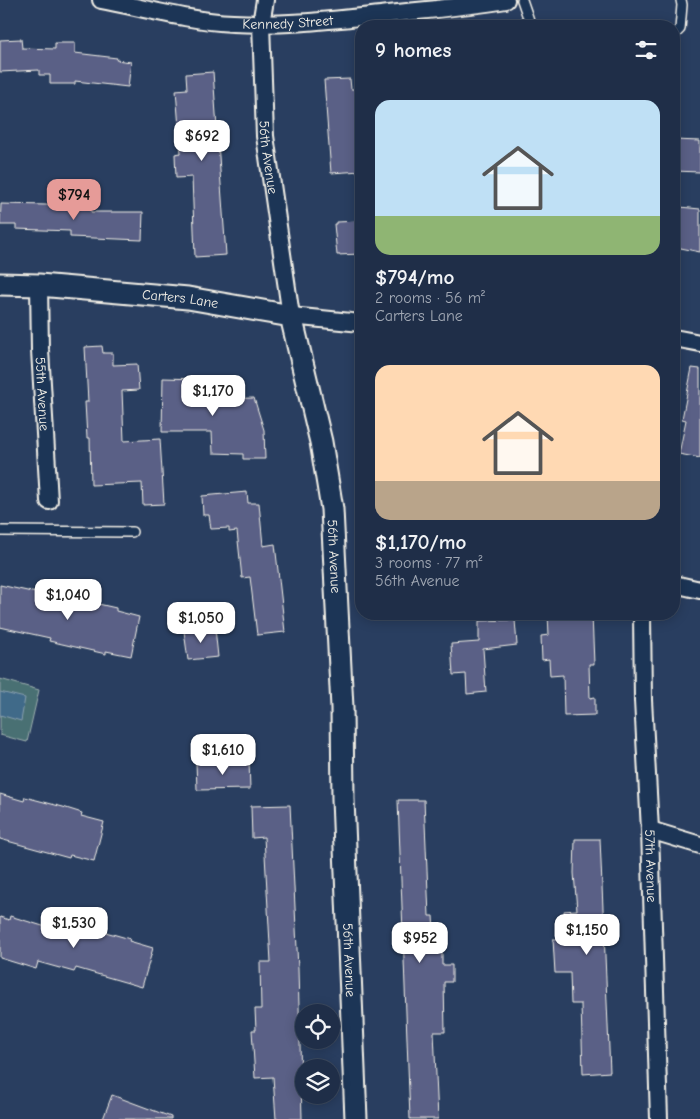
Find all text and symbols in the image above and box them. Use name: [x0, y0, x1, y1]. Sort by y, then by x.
street label: Kennedy Street: [242, 12, 335, 33]
icon: filters: [632, 36, 660, 64]
text: 9 homes: [375, 38, 451, 62]
pin: $692: [172, 120, 232, 162]
street label: 56th Avenue: [255, 120, 281, 195]
text: $692: [185, 127, 219, 145]
icon: home: [473, 133, 563, 223]
pin: $794: [44, 178, 104, 221]
text: $794: [58, 186, 90, 204]
text: $794/mo: [375, 265, 454, 289]
street label: Carters Lane: [141, 286, 220, 312]
text: 2 rooms · 56 m²: [375, 289, 485, 307]
text: Carters Lane: [375, 307, 463, 325]
street label: 55th Avenue: [31, 356, 53, 431]
pin: $1,170: [172, 374, 254, 417]
text: $1,170: [192, 382, 234, 400]
icon: home: [473, 398, 563, 488]
street label: 56th Avenue: [324, 519, 344, 594]
text: $1,170/mo: [375, 530, 466, 554]
text: 3 rooms · 77 m²: [375, 554, 483, 572]
text: 56th Avenue: [375, 572, 460, 590]
pin: $1,040: [27, 578, 109, 621]
text: $1,040: [46, 586, 90, 604]
pin: $1,050: [160, 602, 242, 644]
text: $1,050: [178, 609, 224, 627]
pin: $1,610: [182, 734, 264, 776]
text: $1,610: [202, 741, 244, 759]
street label: 57th Avenue: [641, 829, 660, 903]
pin: $1,530: [33, 906, 115, 949]
text: $1,530: [52, 914, 96, 932]
pin: $1,150: [546, 914, 628, 956]
text: $1,150: [566, 921, 608, 939]
pin: $952: [390, 922, 450, 964]
street label: 56th Avenue: [339, 923, 359, 997]
text: $952: [403, 929, 437, 947]
map controls: [295, 1004, 340, 1104]
button: locate: [295, 1004, 340, 1049]
button: layers: [295, 1059, 340, 1104]

